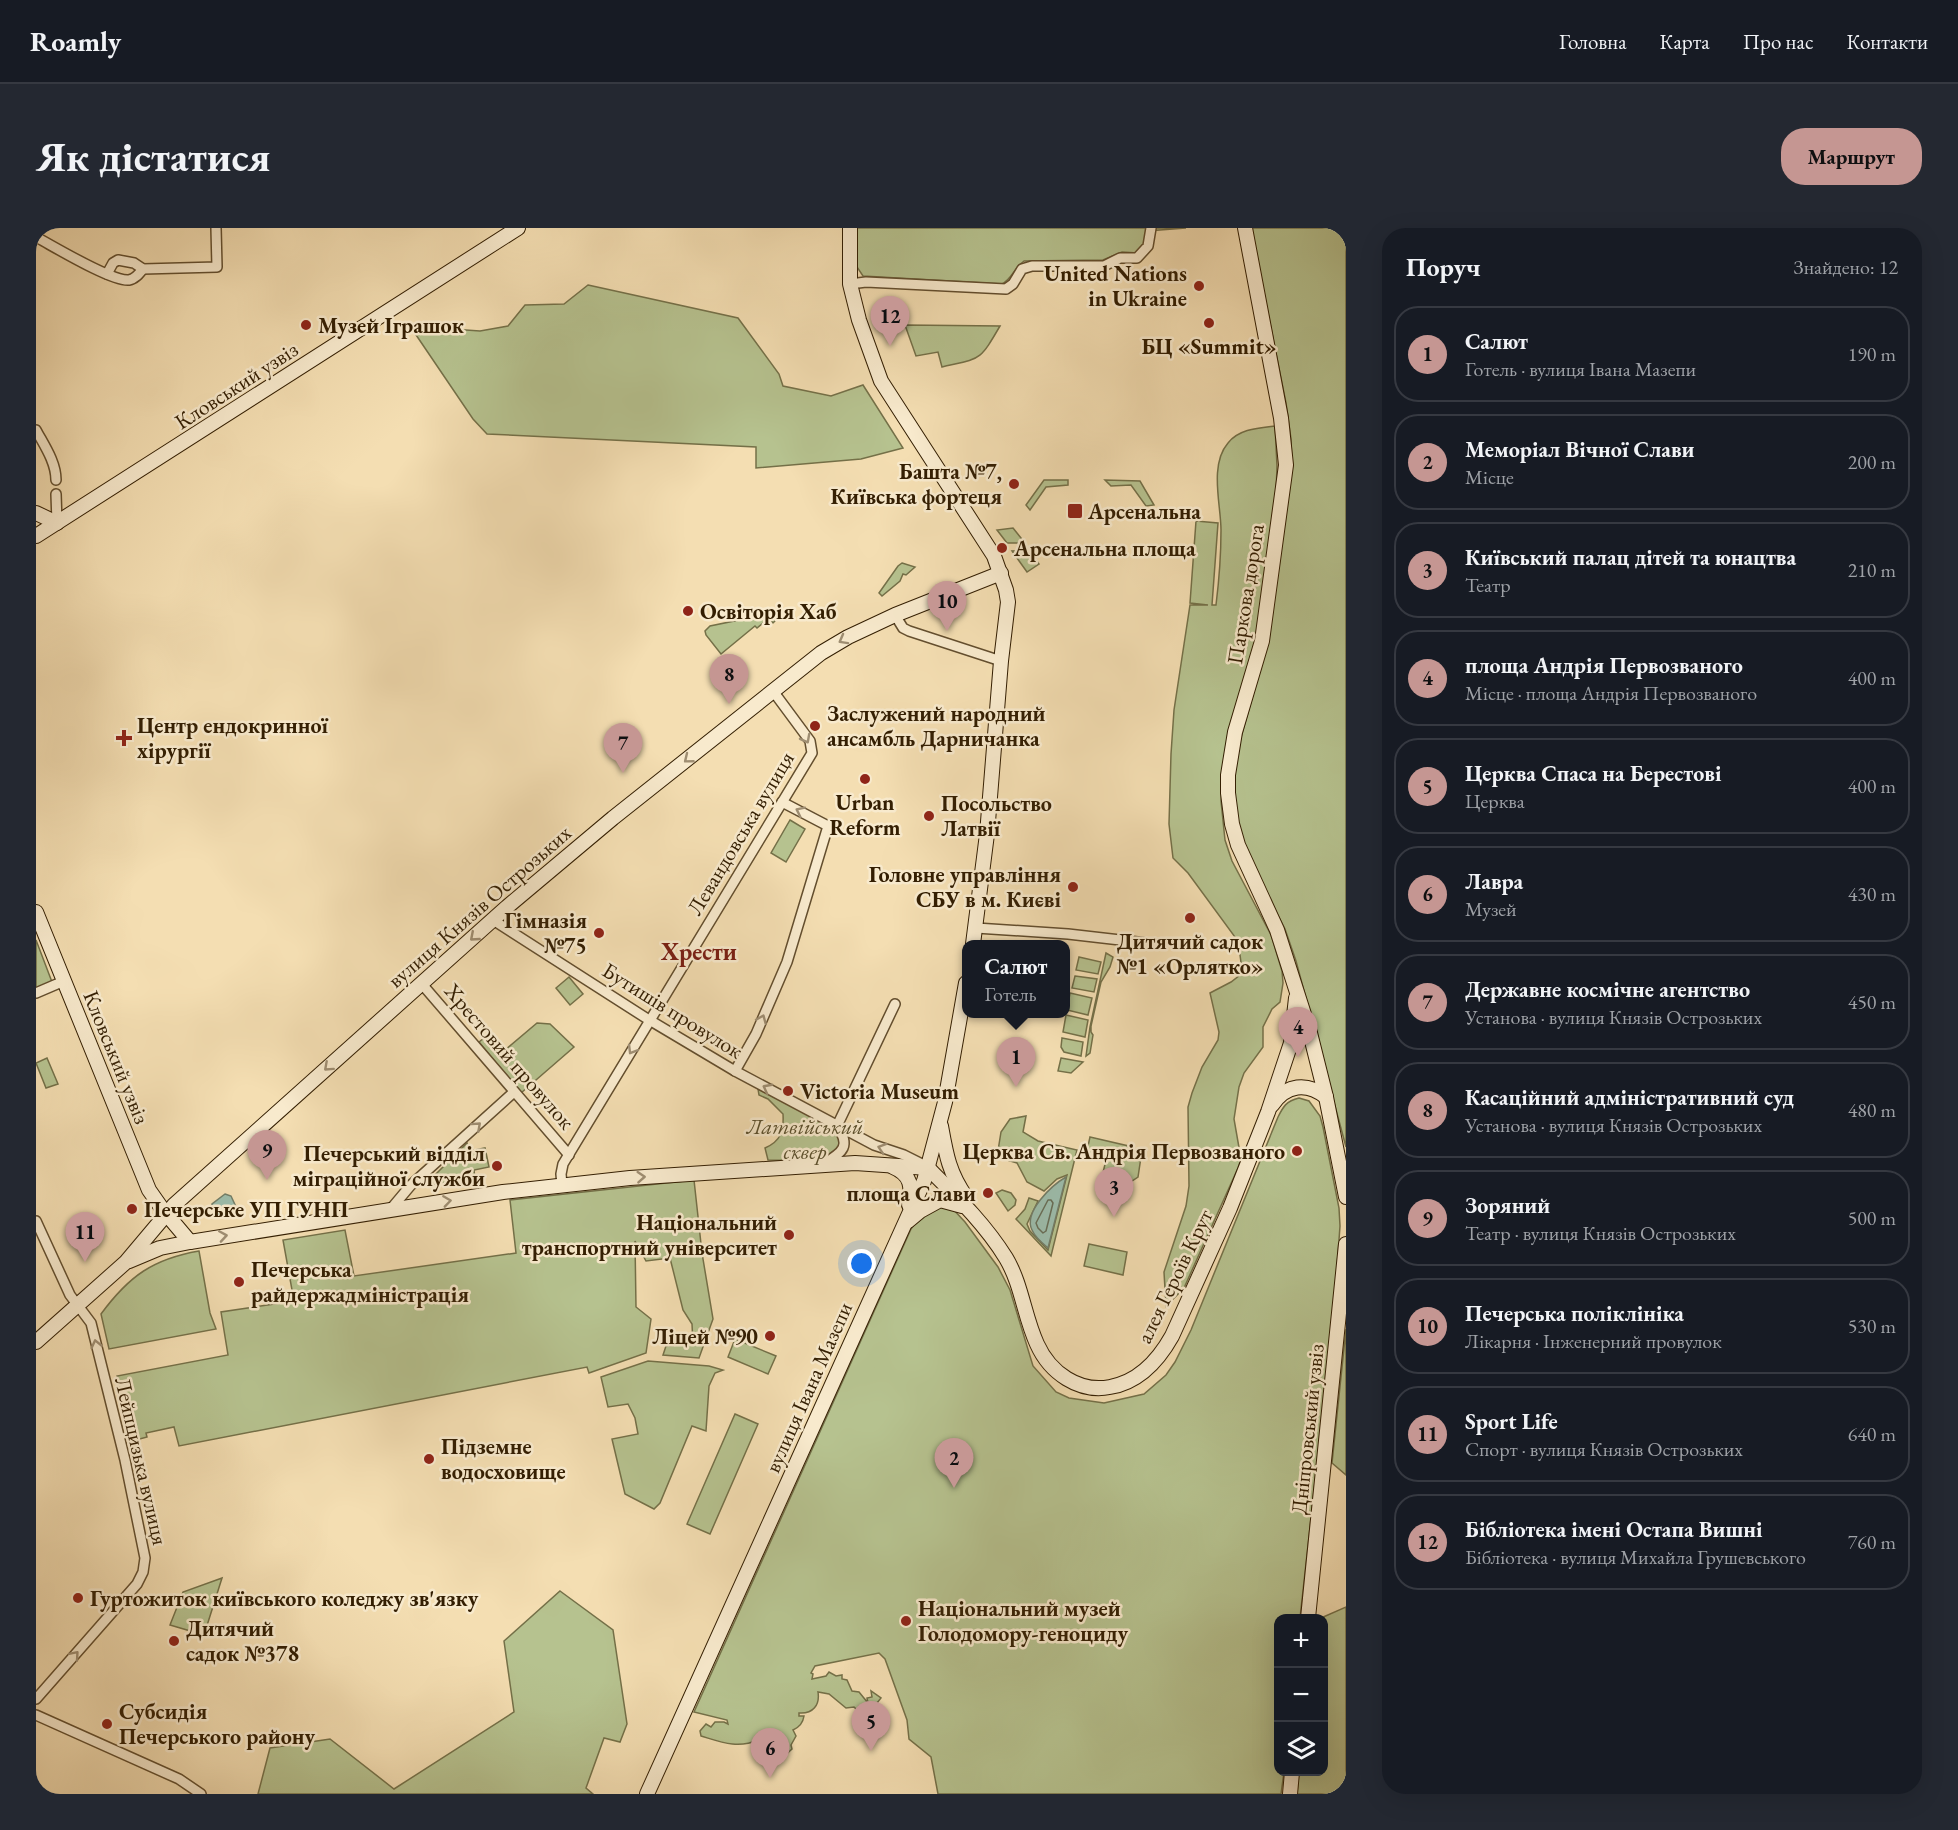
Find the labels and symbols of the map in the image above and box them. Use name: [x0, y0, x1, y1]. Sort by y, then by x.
place label: United Nations in Ukraine: [1044, 259, 1187, 313]
marker: United Nations in Ukraine: [1192, 279, 1206, 293]
pin: 12: [870, 296, 910, 346]
place label: Музей Іграшок: [318, 311, 465, 340]
marker: БЦ «Summit»: [1202, 316, 1216, 330]
marker: Музей Іграшок: [299, 318, 313, 332]
place label: БЦ «Summit»: [1141, 332, 1277, 361]
street label: Кловський узвіз: [169, 335, 304, 436]
place label: Башта №7, Київська фортеця: [831, 457, 1002, 511]
marker: Башта №7, Київська фортеця: [1007, 477, 1021, 491]
place label: Арсенальна: [1087, 497, 1201, 526]
marker: Арсенальна: [1066, 502, 1084, 520]
street label: Паркова дорога: [1220, 522, 1271, 666]
place label: Арсенальна площа: [1013, 534, 1196, 563]
marker: Арсенальна площа: [995, 541, 1009, 555]
pin: 10: [928, 582, 966, 631]
place label: Освіторія Хаб: [700, 597, 836, 626]
marker: Освіторія Хаб: [681, 604, 695, 618]
one-way arrow: [839, 633, 849, 644]
pin: 8: [710, 654, 748, 704]
place label: Заслужений народний ансамбль Дарничанка: [827, 699, 1046, 753]
place label: Центр ендокринної хірургії: [137, 711, 329, 765]
marker: Заслужений народний ансамбль Дарничанка: [808, 719, 822, 733]
pin: 7: [604, 724, 642, 773]
marker: Центр ендокринної хірургії: [115, 729, 133, 747]
one-way arrow: [799, 733, 810, 743]
street label: Левандовська вулиця: [680, 746, 801, 920]
one-way arrow: [684, 751, 695, 762]
marker: Urban Reform: [858, 772, 872, 786]
place label: Urban Reform: [829, 788, 901, 842]
place label: Посольство Латвії: [941, 789, 1052, 843]
one-way arrow: [795, 807, 806, 819]
marker: Посольство Латвії: [922, 809, 936, 823]
street label: вулиця Князів Острозьких: [381, 818, 578, 994]
place label: Головне управління СБУ в м. Києві: [869, 860, 1061, 914]
marker: Головне управління СБУ в м. Києві: [1066, 880, 1080, 894]
place label: Гімназія №75: [504, 906, 587, 960]
marker: Дитячий садок №1 «Орлятко»: [1183, 911, 1197, 925]
marker: Гімназія №75: [592, 926, 606, 940]
place label: Дитячий садок №1 «Орлятко»: [1116, 927, 1264, 981]
one-way arrow: [470, 930, 481, 941]
district label: Хрести: [660, 936, 737, 967]
street label: Бутишів провулок: [597, 955, 749, 1066]
street label: Хрестовий провулок: [437, 976, 581, 1136]
street label: Кловський узвіз: [77, 986, 156, 1128]
pin: 4: [1278, 1008, 1318, 1057]
one-way arrow: [755, 1015, 767, 1026]
pin: 1: [996, 1038, 1036, 1087]
one-way arrow: [627, 1044, 639, 1054]
one-way arrow: [324, 1060, 335, 1071]
place label: Victoria Museum: [800, 1077, 959, 1106]
one-way arrow: [763, 1084, 774, 1095]
marker: Victoria Museum: [781, 1084, 795, 1098]
park label: Латвійський сквер: [746, 1112, 863, 1166]
one-way arrow: [470, 1122, 481, 1133]
pin: 9: [248, 1130, 286, 1180]
place label: Церква Св. Андрія Первозваного: [963, 1137, 1285, 1166]
place label: Печерський відділ міграційної служби: [293, 1139, 485, 1193]
one-way arrow: [877, 1143, 888, 1155]
marker: Церква Св. Андрія Первозваного: [1290, 1144, 1304, 1158]
marker: Печерський відділ міграційної служби: [490, 1159, 504, 1173]
pin: 3: [1094, 1168, 1134, 1217]
one-way arrow: [636, 1171, 646, 1184]
place label: площа Слави: [846, 1179, 976, 1208]
marker: площа Слави: [981, 1186, 995, 1200]
place label: Печерське УП ГУНП: [144, 1195, 348, 1224]
one-way arrow: [443, 1195, 452, 1207]
marker: Печерське УП ГУНП: [125, 1202, 139, 1216]
street label: алея Героїв Крут: [1129, 1204, 1219, 1348]
place label: Національний транспортний університет: [522, 1208, 777, 1262]
pin: 11: [65, 1212, 104, 1262]
marker: Національний транспортний університет: [782, 1228, 796, 1242]
one-way arrow: [218, 1231, 227, 1243]
your location: [847, 1249, 876, 1278]
place label: Печерська райдержадміністрація: [251, 1255, 469, 1309]
marker: Печерська райдержадміністрація: [232, 1275, 246, 1289]
street label: вулиця Івана Мазепи: [758, 1297, 859, 1477]
place label: Ліцей №90: [652, 1322, 758, 1351]
marker: Ліцей №90: [763, 1329, 777, 1343]
one-way arrow: [90, 1339, 103, 1349]
street label: Дніпровський узвіз: [1284, 1342, 1331, 1516]
street label: Лейпцизька вулиця: [108, 1374, 175, 1548]
place label: Підземне водосховище: [441, 1432, 566, 1486]
pin: 2: [934, 1438, 974, 1488]
marker: Підземне водосховище: [422, 1452, 436, 1466]
place label: Гуртожиток київського коледжу зв'язку: [90, 1584, 479, 1613]
marker: Гуртожиток київського коледжу зв'язку: [71, 1591, 85, 1605]
place label: Національний музей Голодомору-геноциду: [918, 1594, 1129, 1648]
place label: Дитячий садок №378: [186, 1614, 299, 1668]
marker: Національний музей Голодомору-геноциду: [899, 1614, 913, 1628]
marker: Дитячий садок №378: [167, 1634, 181, 1648]
one-way arrow: [67, 1650, 78, 1661]
place label: Субсидія Печерського району: [119, 1697, 316, 1751]
pin: 5: [852, 1702, 890, 1751]
marker: Субсидія Печерського району: [100, 1717, 114, 1731]
pin: 6: [750, 1728, 790, 1778]

